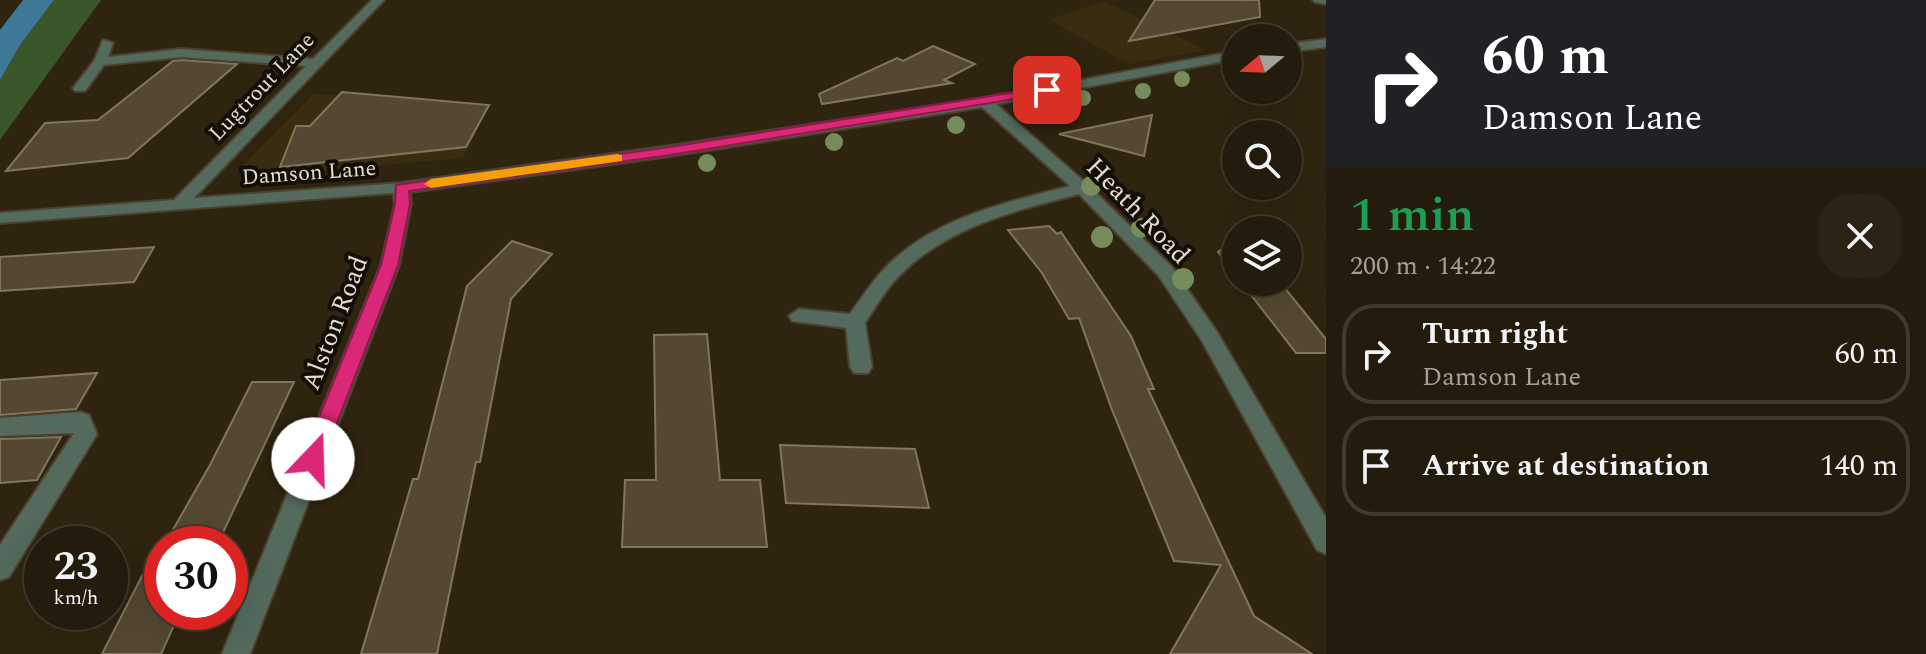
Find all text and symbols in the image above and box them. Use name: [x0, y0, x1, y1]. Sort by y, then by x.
text: 60 m: [1482, 14, 1609, 99]
north arrow: [1222, 24, 1302, 104]
map controls: [1222, 24, 1302, 296]
street label: Lugtrout Lane: [201, 25, 323, 149]
icon: right: [1350, 32, 1454, 136]
pin: [1013, 56, 1081, 124]
icon: arrive: [1025, 68, 1069, 112]
text: Damson Lane: [1482, 91, 1702, 146]
button: search: [1222, 120, 1302, 200]
street label: Heath Road: [1076, 148, 1200, 274]
street label: Damson Lane: [241, 152, 377, 194]
text: 1 min: [1350, 179, 1475, 252]
button: close: [1818, 194, 1902, 278]
button: layers: [1222, 216, 1302, 296]
text: 200 m · 14:22: [1350, 246, 1496, 286]
street label: Alston Road: [291, 250, 379, 396]
text: Turn right: [1422, 311, 1568, 357]
text: 60 m: [1835, 331, 1898, 377]
icon: right: [1354, 332, 1398, 376]
text: Damson Lane: [1422, 357, 1581, 397]
position arrow: [271, 417, 355, 501]
text: Arrive at destination: [1422, 443, 1709, 489]
text: 140 m: [1820, 443, 1898, 489]
icon: arrive: [1354, 444, 1398, 488]
speed limit sign: 30: [144, 526, 248, 630]
text: 23: [54, 537, 98, 598]
text: km/h: [54, 583, 99, 613]

